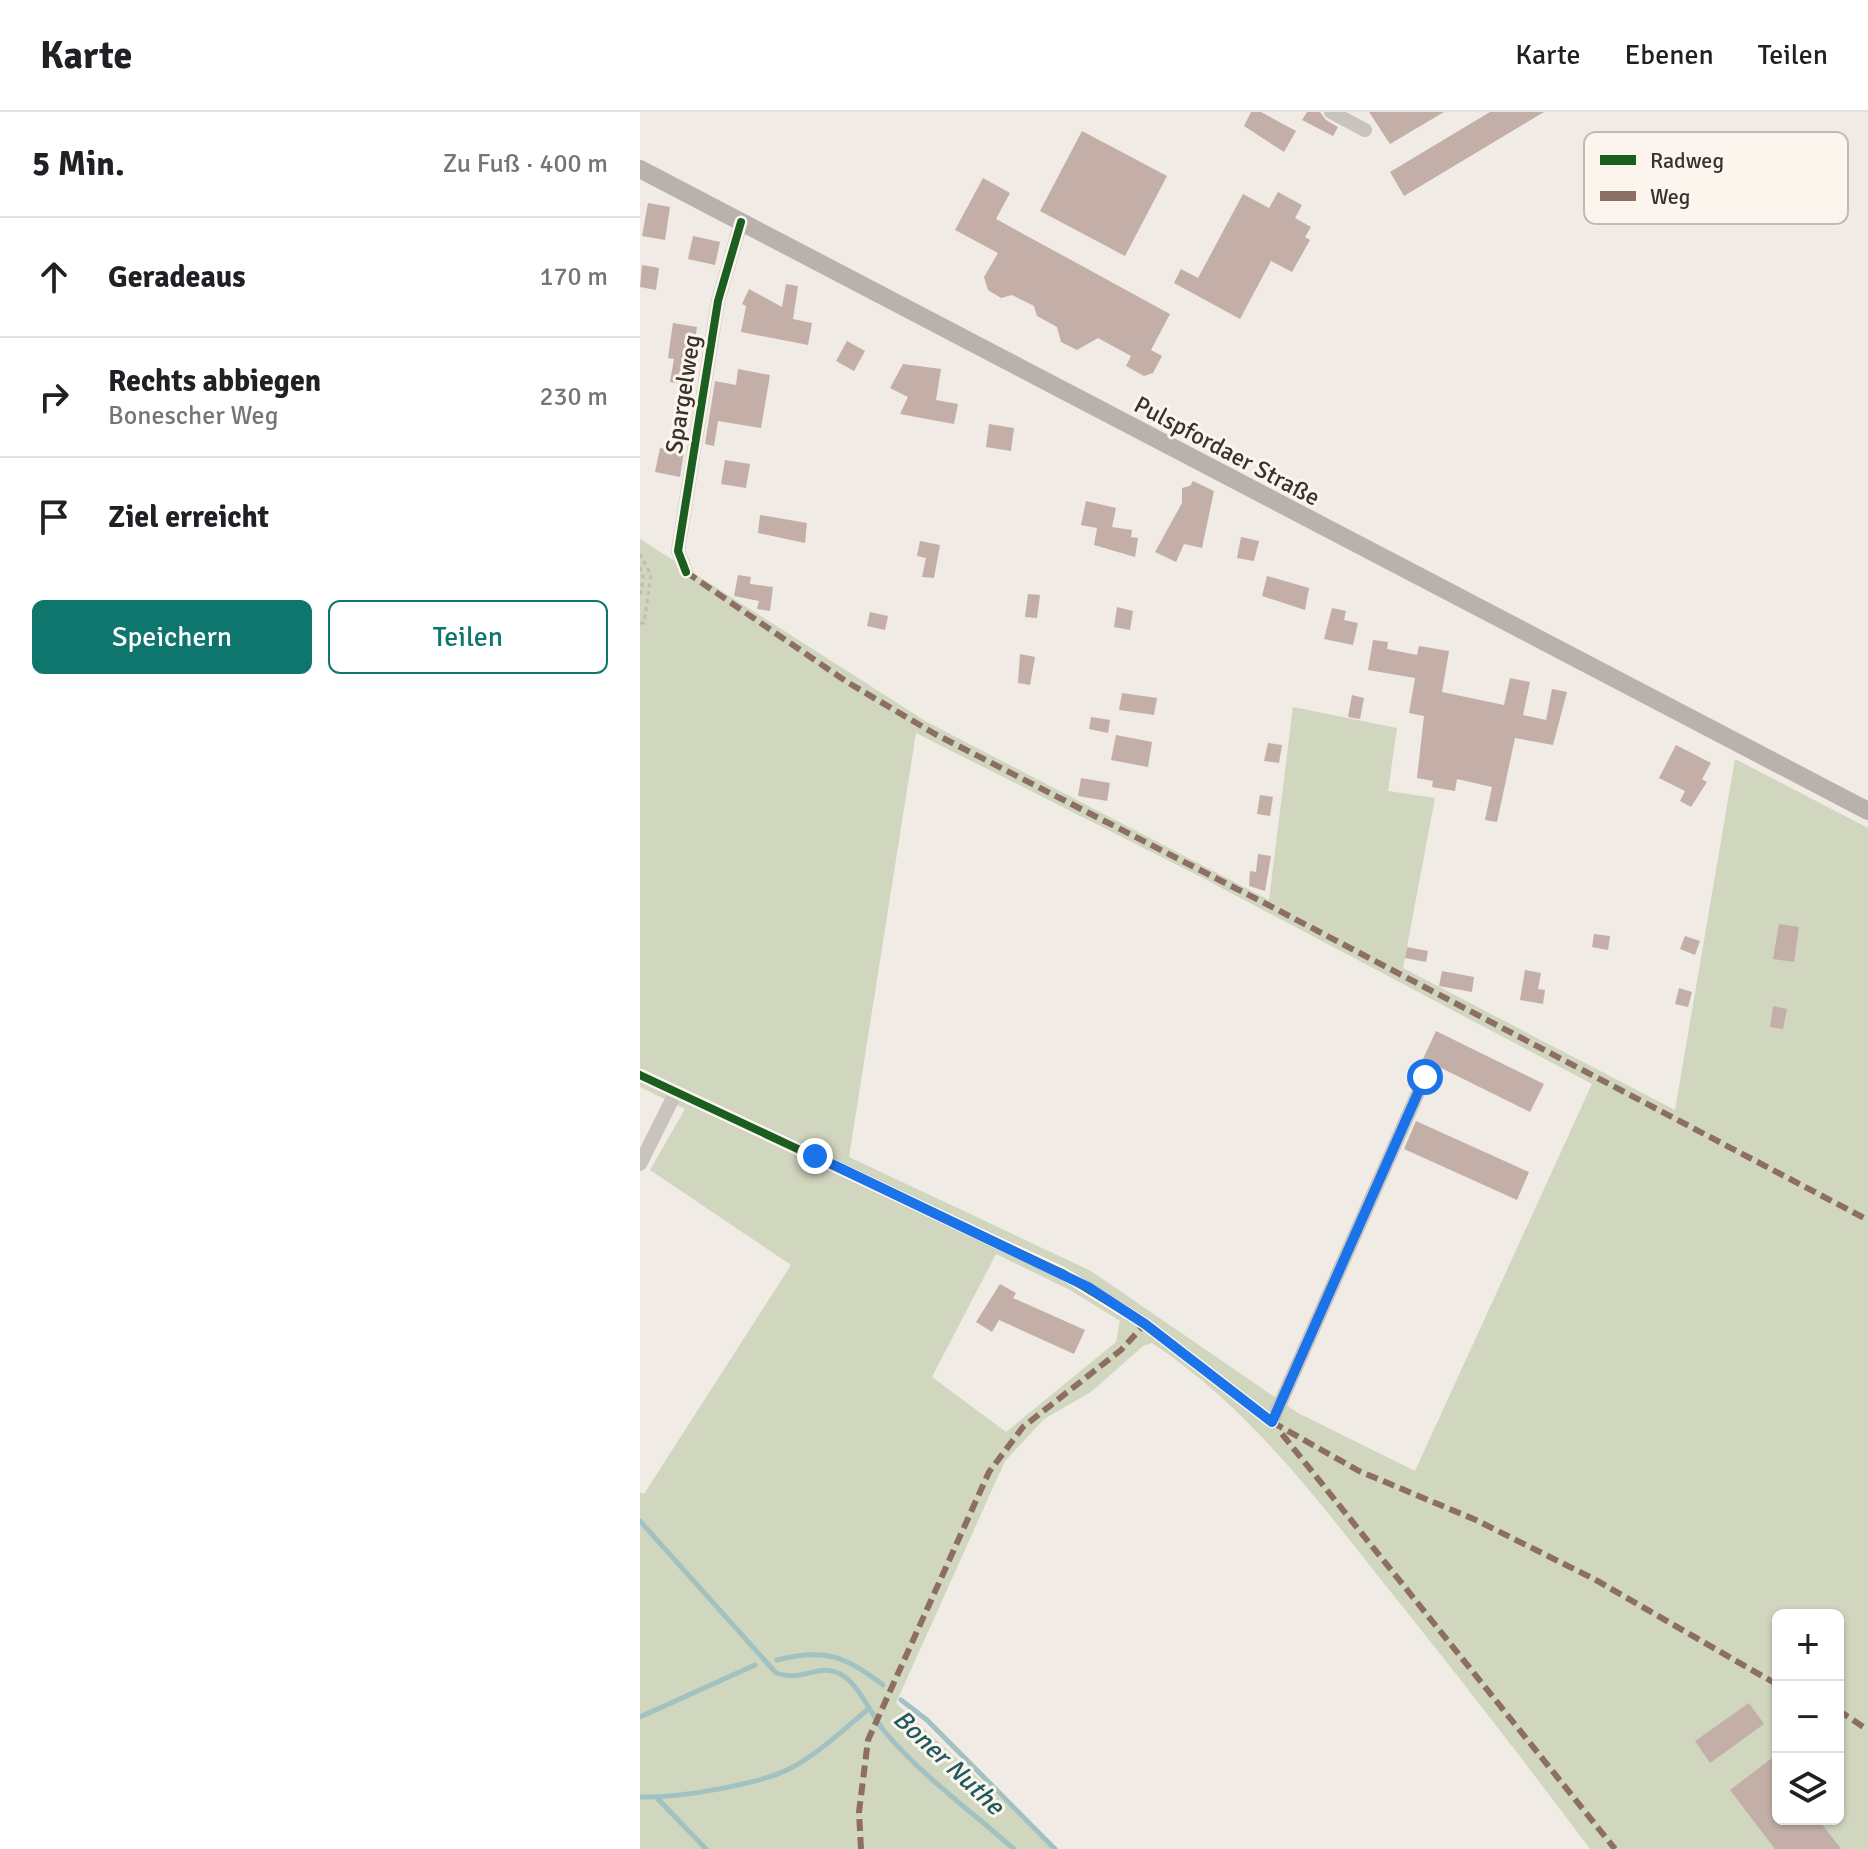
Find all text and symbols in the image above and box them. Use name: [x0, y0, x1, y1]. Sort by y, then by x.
text: Karte: [40, 32, 132, 79]
text: Karte: [1515, 38, 1581, 72]
text: Ebenen: [1625, 38, 1714, 72]
text: Teilen: [1758, 38, 1828, 72]
legend: [1584, 132, 1848, 224]
text: 5 Min.: [32, 143, 125, 185]
text: Radweg: [1650, 147, 1724, 174]
text: Zu Fuß · 400 m: [443, 148, 608, 180]
text: Weg: [1650, 183, 1690, 210]
icon: ahead: [32, 255, 76, 299]
text: Geradeaus: [108, 259, 246, 296]
text: 170 m: [539, 261, 608, 293]
street label: Spargelweg: [659, 332, 707, 456]
text: Rechts abbiegen: [108, 363, 321, 400]
icon: right: [32, 375, 76, 419]
text: 230 m: [539, 381, 608, 413]
street label: Pulspfordaer Straße: [1129, 389, 1325, 513]
text: Bonescher Weg: [108, 400, 278, 432]
icon: arrive: [32, 495, 76, 539]
text: Ziel erreicht: [108, 499, 269, 536]
button: Speichern: [32, 600, 312, 674]
button: Teilen: [328, 600, 608, 674]
route start: [1407, 1059, 1443, 1095]
route end: [797, 1138, 833, 1174]
map controls: [1772, 1609, 1844, 1825]
button: +: [1772, 1609, 1844, 1681]
button: −: [1772, 1681, 1844, 1753]
water label: Boner Nuthe: [886, 1703, 1012, 1823]
button: layers: [1772, 1753, 1844, 1825]

